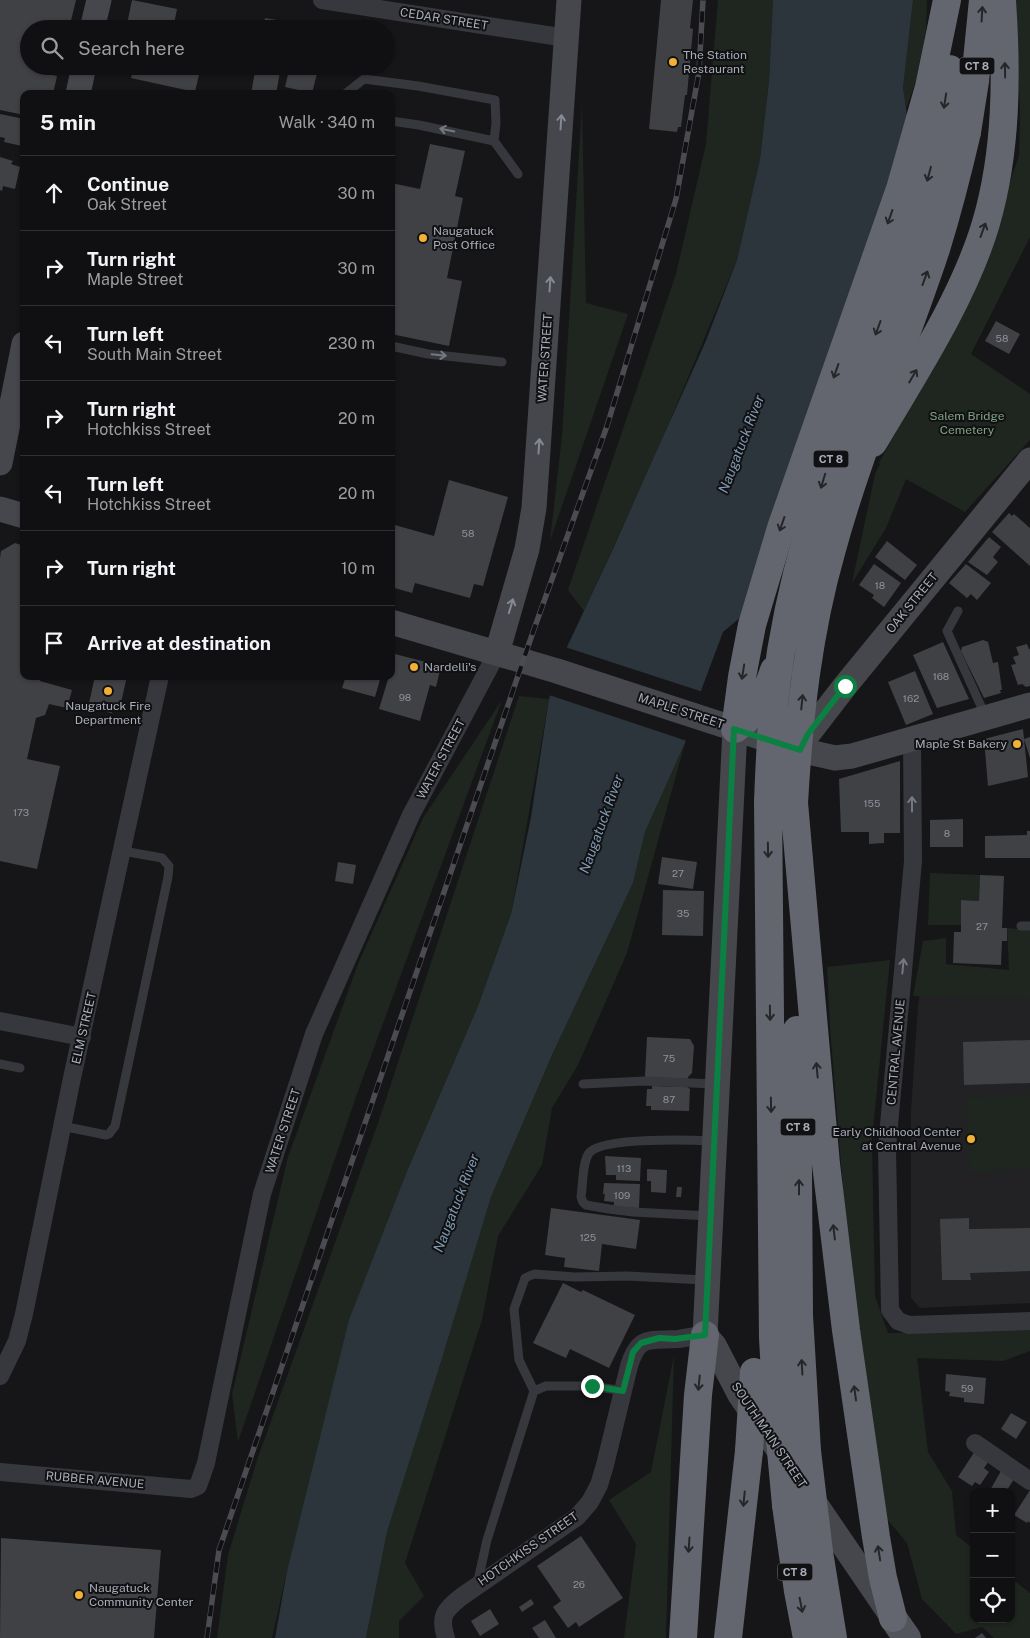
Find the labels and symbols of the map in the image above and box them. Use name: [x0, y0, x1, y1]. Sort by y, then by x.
street label: CEDAR STREET: [399, 5, 489, 33]
one-way arrow: [977, 6, 986, 22]
place label: The Station Restaurant: [683, 48, 747, 76]
marker: The Station Restaurant: [667, 56, 679, 68]
road number: CT 8: [960, 58, 994, 74]
one-way arrow: [1000, 62, 1009, 78]
one-way arrow: [940, 92, 950, 108]
one-way arrow: [556, 114, 565, 130]
one-way arrow: [439, 125, 455, 135]
one-way arrow: [924, 166, 934, 182]
one-way arrow: [884, 209, 894, 225]
one-way arrow: [979, 223, 988, 238]
place label: Naugatuck Post Office: [433, 224, 495, 252]
marker: Naugatuck Post Office: [417, 232, 429, 244]
one-way arrow: [921, 271, 930, 287]
one-way arrow: [545, 277, 554, 293]
street label: WATER STREET: [535, 313, 555, 403]
one-way arrow: [873, 320, 882, 336]
house number: 58: [996, 332, 1008, 344]
one-way arrow: [431, 350, 447, 360]
one-way arrow: [831, 362, 840, 378]
one-way arrow: [908, 370, 918, 384]
water label: Naugatuck River: [715, 392, 767, 495]
park label: Salem Bridge Cemetery: [930, 409, 1005, 437]
one-way arrow: [534, 439, 543, 455]
road number: CT 8: [814, 450, 848, 468]
one-way arrow: [818, 473, 828, 489]
one-way arrow: [777, 516, 786, 531]
house number: 58: [462, 527, 474, 539]
street label: OAK STREET: [883, 570, 941, 636]
house number: 18: [875, 579, 885, 591]
one-way arrow: [507, 598, 517, 614]
place label: Nardelli's: [424, 660, 476, 674]
marker: Nardelli's: [408, 661, 420, 673]
one-way arrow: [737, 664, 747, 680]
house number: 168: [933, 670, 949, 682]
route start: [834, 675, 857, 698]
marker: Naugatuck Fire Department: [102, 685, 114, 697]
house number: 98: [399, 691, 411, 703]
street label: MAPLE STREET: [636, 691, 726, 731]
house number: 162: [903, 692, 919, 704]
one-way arrow: [797, 695, 807, 711]
place label: Naugatuck Fire Department: [65, 699, 151, 727]
street label: WATER STREET: [414, 717, 468, 801]
place label: Maple St Bakery: [915, 737, 1008, 751]
marker: Maple St Bakery: [1011, 738, 1023, 750]
water label: Naugatuck River: [576, 772, 627, 876]
one-way arrow: [907, 796, 917, 812]
house number: 155: [864, 797, 880, 809]
house number: 173: [13, 806, 29, 818]
house number: 8: [944, 827, 950, 839]
one-way arrow: [763, 842, 773, 858]
house number: 27: [672, 867, 684, 879]
house number: 35: [677, 907, 689, 919]
house number: 27: [976, 920, 988, 932]
one-way arrow: [898, 958, 908, 974]
street label: ELM STREET: [69, 991, 99, 1065]
street label: CENTRAL AVENUE: [884, 999, 908, 1105]
one-way arrow: [765, 1004, 775, 1021]
house number: 75: [663, 1052, 675, 1064]
one-way arrow: [813, 1062, 822, 1078]
street label: WATER STREET: [263, 1087, 303, 1175]
house number: 87: [663, 1093, 675, 1105]
one-way arrow: [766, 1096, 776, 1112]
road number: CT 8: [780, 1118, 816, 1136]
place label: Early Childhood Center at Central Avenue: [833, 1125, 961, 1153]
marker: Early Childhood Center at Central Avenue: [965, 1133, 977, 1145]
water label: Naugatuck River: [430, 1151, 482, 1254]
house number: 113: [617, 1162, 631, 1174]
one-way arrow: [794, 1180, 804, 1196]
house number: 109: [614, 1189, 630, 1201]
one-way arrow: [829, 1224, 839, 1240]
house number: 125: [580, 1231, 596, 1243]
one-way arrow: [797, 1360, 806, 1376]
route end: [581, 1375, 604, 1398]
one-way arrow: [694, 1375, 704, 1391]
street label: SOUTH MAIN STREET: [729, 1380, 809, 1490]
house number: 59: [961, 1382, 973, 1394]
one-way arrow: [850, 1385, 860, 1401]
street label: RUBBER AVENUE: [45, 1469, 145, 1491]
one-way arrow: [739, 1491, 749, 1507]
street label: HOTCHKISS STREET: [475, 1509, 581, 1589]
one-way arrow: [684, 1537, 693, 1553]
one-way arrow: [874, 1546, 884, 1562]
road number: CT 8: [778, 1564, 812, 1580]
house number: 26: [573, 1578, 585, 1590]
place label: Naugatuck Community Center: [89, 1581, 194, 1609]
marker: Naugatuck Community Center: [73, 1589, 85, 1601]
one-way arrow: [797, 1597, 806, 1613]

